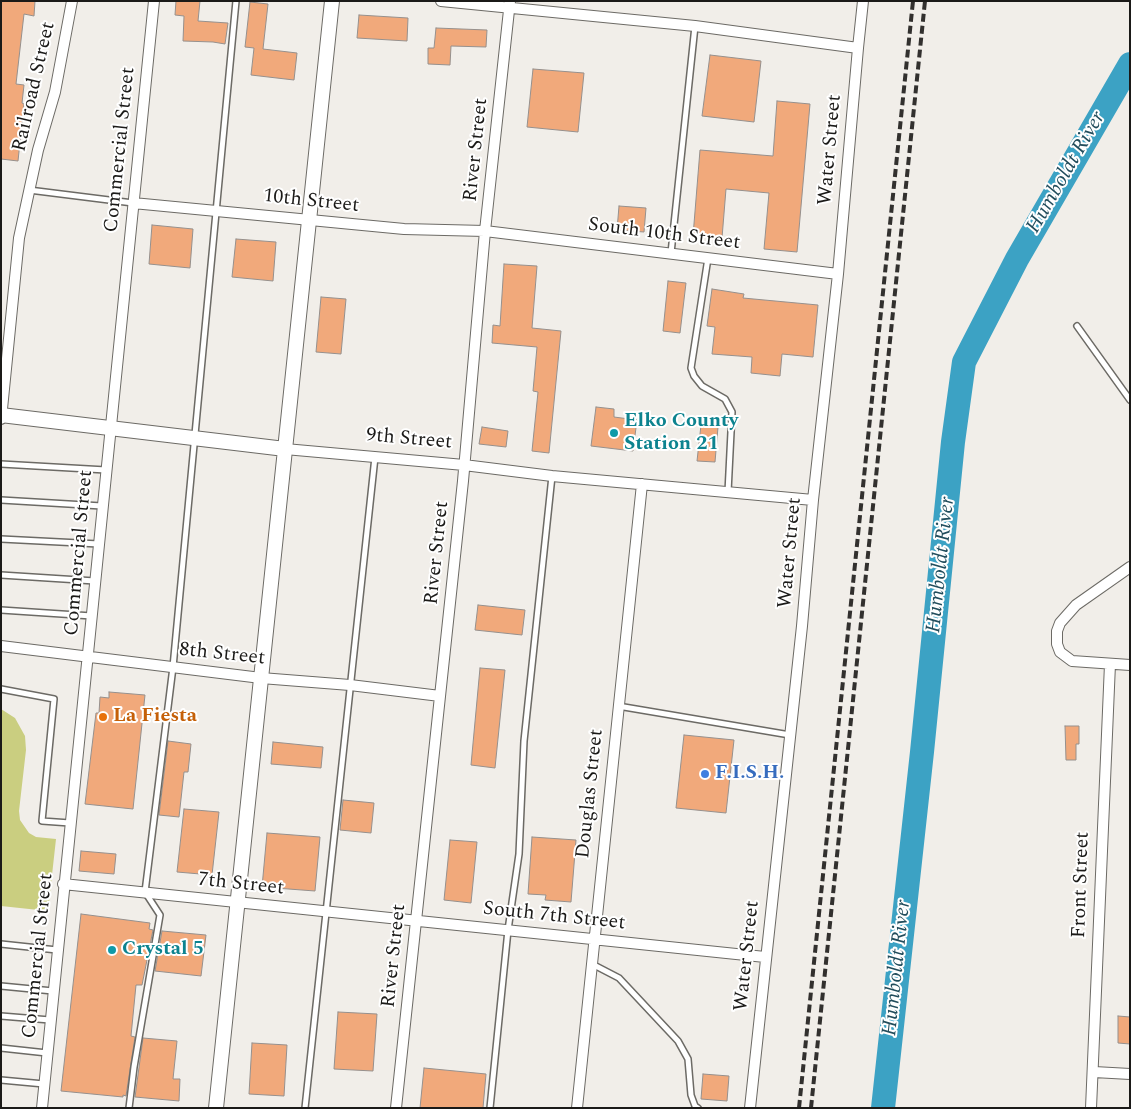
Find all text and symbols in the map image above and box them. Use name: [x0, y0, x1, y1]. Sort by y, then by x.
street label: Railroad Street: [8, 20, 62, 154]
street label: Commercial Street: [100, 66, 142, 234]
street label: Water Street: [814, 94, 848, 206]
street label: River Street: [460, 97, 494, 203]
water label: Humboldt River: [1022, 108, 1112, 238]
street label: 10th Street: [262, 185, 360, 219]
street label: South 10th Street: [587, 214, 741, 256]
place label: Elko County Station 21: [624, 410, 738, 457]
street label: 9th Street: [365, 424, 453, 456]
marker: Elko County Station 21: [608, 427, 620, 439]
street label: Commercial Street: [61, 469, 99, 637]
water label: Humboldt River: [922, 496, 962, 634]
street label: Water Street: [774, 497, 808, 609]
street label: River Street: [421, 500, 455, 606]
street label: 8th Street: [178, 639, 266, 671]
place label: La Fiesta: [113, 705, 197, 729]
marker: La Fiesta: [97, 711, 109, 723]
street label: Douglas Street: [572, 728, 610, 860]
place label: F.I.S.H.: [715, 762, 784, 786]
marker: F.I.S.H.: [699, 768, 711, 780]
street label: Front Street: [1068, 831, 1096, 939]
street label: 7th Street: [197, 869, 285, 901]
street label: Commercial Street: [18, 872, 60, 1040]
street label: South 7th Street: [482, 898, 626, 936]
street label: Water Street: [730, 899, 766, 1013]
water label: Humboldt River: [878, 899, 918, 1037]
street label: River Street: [378, 903, 412, 1009]
place label: Crystal 5: [122, 938, 204, 962]
marker: Crystal 5: [106, 944, 118, 956]

